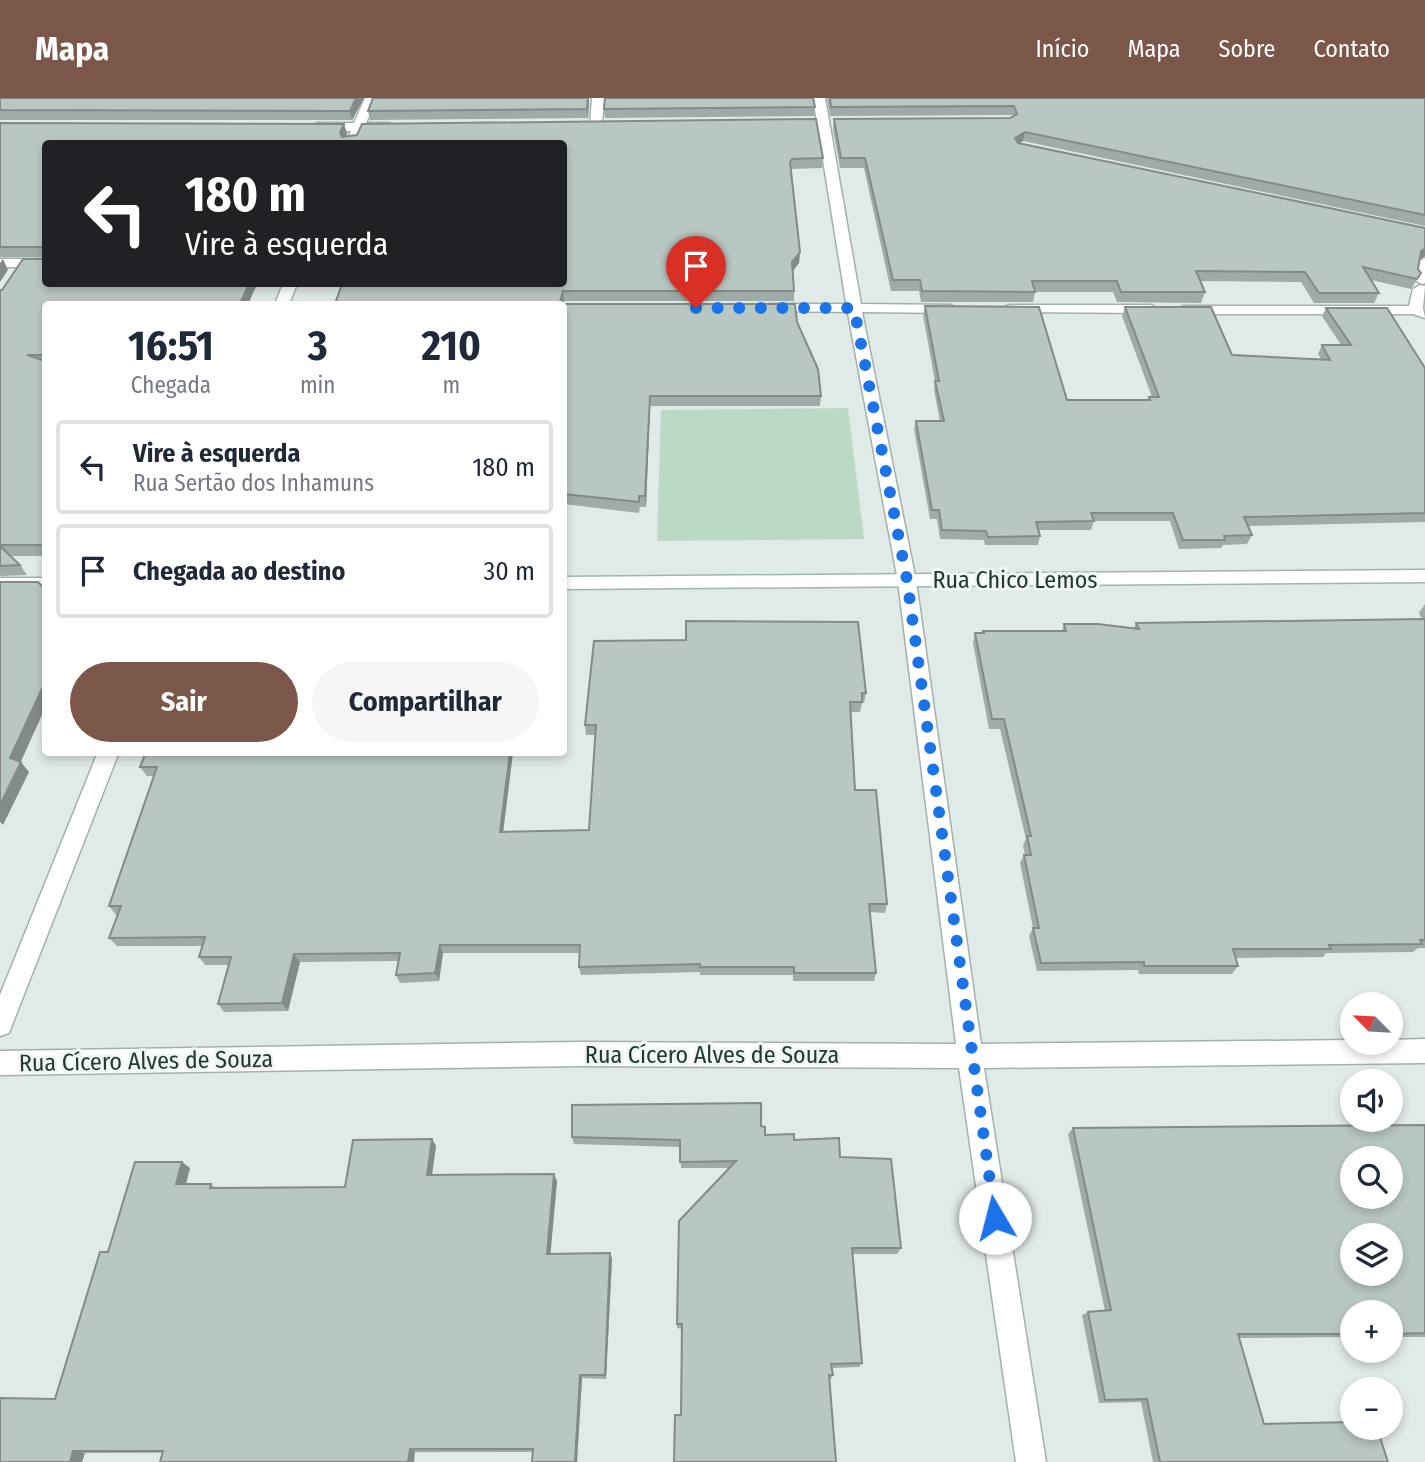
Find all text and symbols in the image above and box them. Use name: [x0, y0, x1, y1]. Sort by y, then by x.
text: Mapa: [35, 29, 109, 69]
text: Início: [1036, 35, 1089, 63]
text: Mapa: [1127, 35, 1181, 63]
text: Sobre: [1219, 35, 1275, 63]
text: Contato: [1313, 35, 1390, 63]
text: 180 m: [185, 165, 306, 224]
icon: left: [70, 168, 161, 259]
text: Vire à esquerda: [185, 225, 388, 263]
pin: [666, 236, 726, 308]
icon: arrive: [677, 247, 715, 285]
text: 16:51: [128, 321, 214, 371]
text: 3: [308, 321, 328, 371]
text: 210: [422, 321, 481, 371]
text: Chegada: [131, 371, 211, 399]
text: min: [300, 371, 335, 399]
text: m: [442, 371, 460, 399]
text: Vire à esquerda: [133, 438, 300, 469]
icon: left: [74, 448, 112, 486]
text: 180 m: [472, 452, 535, 483]
text: Rua Sertão dos Inhamuns: [133, 469, 374, 497]
icon: arrive: [74, 552, 112, 590]
text: Chegada ao destino: [133, 556, 345, 587]
text: 30 m: [484, 556, 535, 587]
street label: Rua Chico Lemos: [932, 566, 1098, 594]
button: Sair: [70, 662, 298, 742]
button: Compartilhar: [312, 662, 539, 742]
north arrow: [1340, 992, 1404, 1055]
map controls: [1340, 992, 1403, 1440]
street label: Rua Cícero Alves de Souza: [585, 1041, 839, 1069]
street label: Rua Cícero Alves de Souza: [19, 1045, 273, 1077]
button: sound: [1340, 1069, 1403, 1132]
button: search: [1340, 1146, 1403, 1209]
position arrow: [958, 1181, 1032, 1255]
button: layers: [1340, 1223, 1403, 1286]
button: +: [1340, 1300, 1403, 1363]
button: −: [1340, 1377, 1403, 1440]

